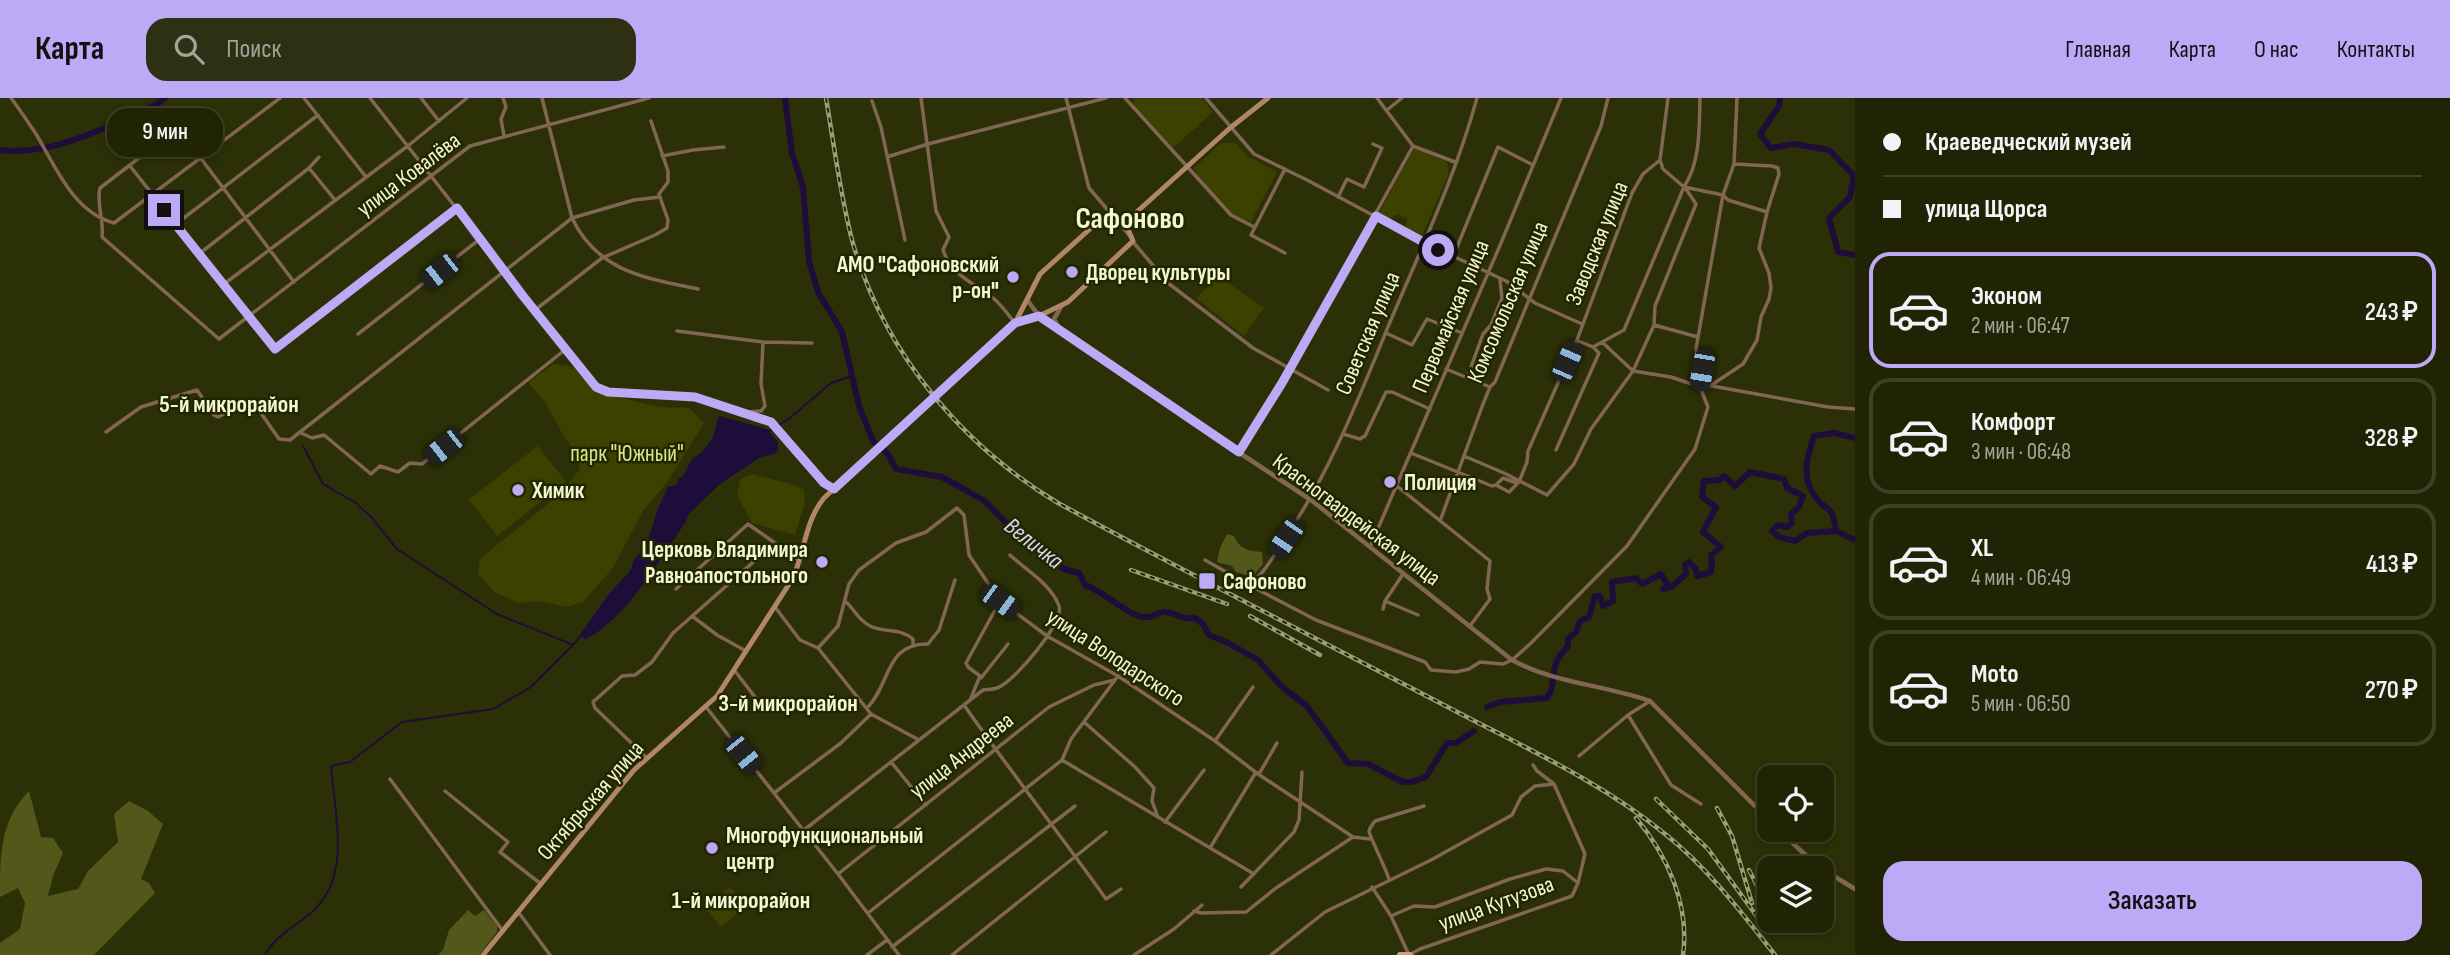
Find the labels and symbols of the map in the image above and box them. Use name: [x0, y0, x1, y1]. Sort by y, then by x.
callout: 9 мин: [106, 108, 222, 158]
street label: улица Ковалёва: [351, 127, 466, 223]
street label: Заводская улица: [1559, 177, 1634, 309]
route end: [148, 194, 180, 226]
district label: Сафоново: [1075, 201, 1185, 237]
street label: Комсомольская улица: [1461, 217, 1555, 387]
route start: [1422, 234, 1454, 266]
street label: Первомайская улица: [1406, 236, 1496, 397]
car: [417, 250, 464, 292]
place label: АМО "Сафоновский р-он": [836, 251, 999, 305]
place label: Дворец культуры: [1086, 259, 1230, 287]
marker: Дворец культуры: [1064, 264, 1080, 280]
street label: Советская улица: [1329, 268, 1406, 399]
marker: АМО "Сафоновский р-он": [1005, 269, 1021, 285]
car: [1549, 339, 1586, 385]
car: [1689, 347, 1716, 393]
district label: 5-й микрорайон: [159, 390, 299, 419]
car: [421, 426, 468, 468]
park label: парк "Южный": [570, 440, 684, 468]
street label: Красногвардейская улица: [1267, 447, 1446, 592]
place label: Полиция: [1404, 469, 1476, 497]
marker: Полиция: [1382, 474, 1398, 490]
place label: Химик: [531, 477, 585, 505]
marker: Химик: [510, 482, 526, 498]
water label: Величка: [998, 511, 1069, 576]
car: [1266, 515, 1307, 561]
place label: Церковь Владимира Равноапостольного: [642, 536, 808, 590]
marker: Церковь Владимира Равноапостольного: [814, 554, 830, 570]
place label: Сафоново: [1223, 568, 1307, 596]
marker: Сафоново: [1197, 571, 1217, 591]
car: [977, 580, 1024, 622]
street label: улица Володарского: [1041, 603, 1190, 713]
district label: 3-й микрорайон: [718, 689, 858, 718]
street label: улица Андреева: [904, 706, 1019, 805]
car: [722, 731, 765, 777]
street label: Октябрьская улица: [531, 735, 650, 866]
place label: Многофункциональный центр: [726, 822, 923, 876]
marker: Многофункциональный центр: [704, 840, 720, 856]
street label: улица Кутузова: [1435, 870, 1558, 938]
district label: 1-й микрорайон: [672, 886, 810, 915]

